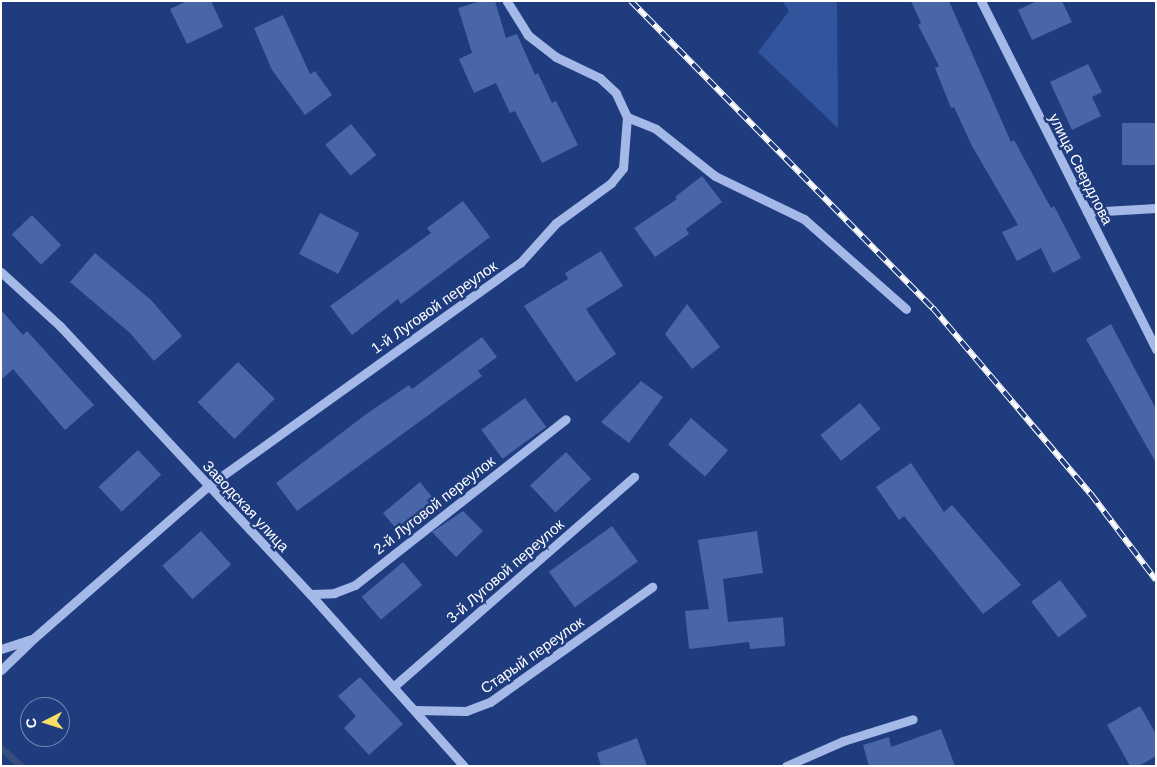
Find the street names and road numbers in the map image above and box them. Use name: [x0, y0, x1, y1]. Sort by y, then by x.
street label: улица Свердлова: [1045, 110, 1117, 228]
street label: 1-й Луговой переулок: [368, 257, 500, 357]
street label: 2-й Луговой переулок: [370, 452, 498, 558]
street label: Заводская улица: [199, 457, 293, 555]
street label: 3-й Луговой переулок: [443, 515, 567, 627]
street label: Старый переулок: [477, 613, 587, 697]

